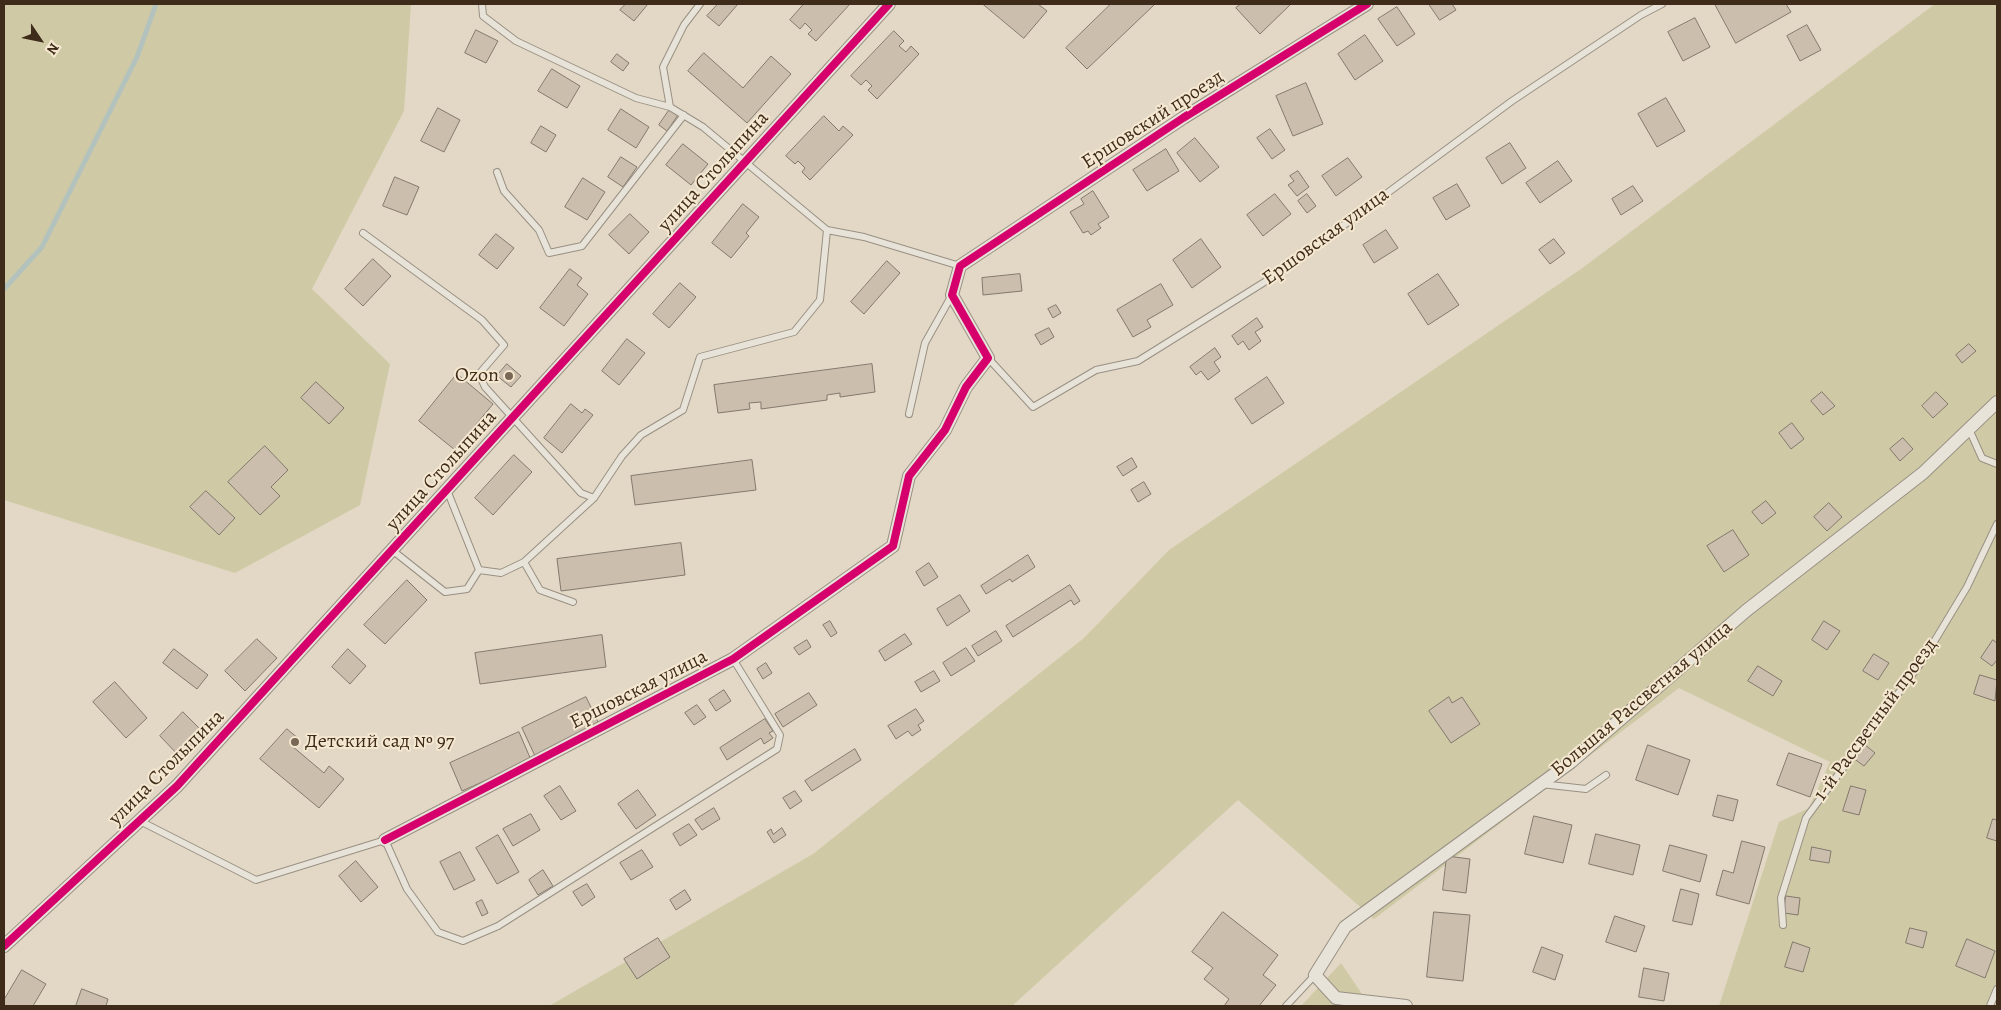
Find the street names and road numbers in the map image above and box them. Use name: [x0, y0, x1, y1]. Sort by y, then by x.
street label: Ершовский проезд: [1078, 65, 1228, 175]
street label: улица Столыпина: [654, 107, 774, 237]
street label: Ершовская улица: [1258, 183, 1394, 291]
street label: улица Столыпина: [382, 406, 502, 536]
street label: Большая Рассветная улица: [1546, 616, 1738, 782]
street label: 1-й Рассветный проезд: [1809, 634, 1943, 806]
street label: Ершовская улица: [566, 645, 712, 735]
street label: улица Столыпина: [104, 705, 230, 831]

